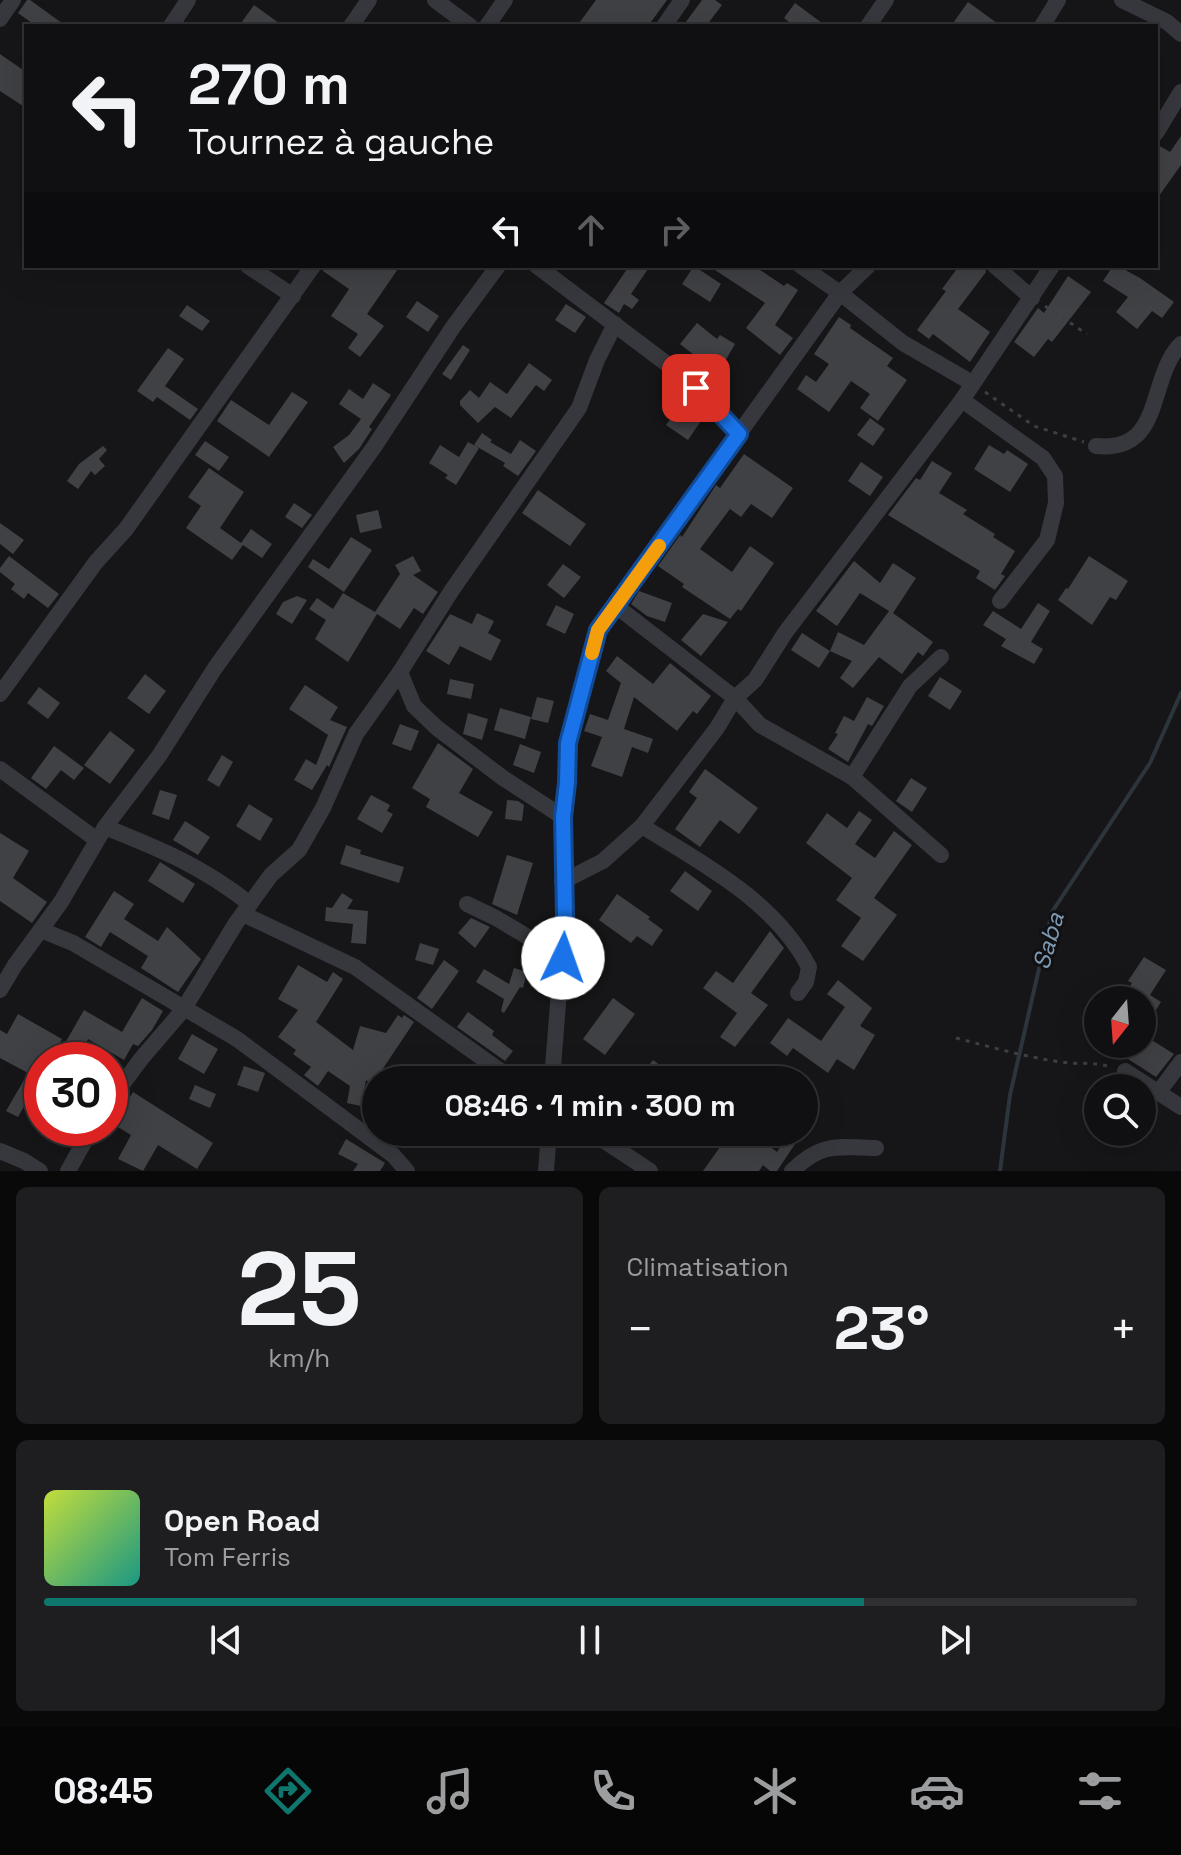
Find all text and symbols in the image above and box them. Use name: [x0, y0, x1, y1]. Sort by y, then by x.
text: 270 m: [188, 49, 350, 120]
icon: left: [56, 56, 160, 160]
text: Tournez à gauche: [188, 119, 494, 165]
icon: left: [485, 208, 529, 252]
icon: ahead: [569, 208, 613, 252]
icon: right: [653, 208, 697, 252]
pin: [662, 354, 730, 422]
icon: arrive: [674, 366, 718, 410]
water label: Saba: [1025, 909, 1071, 973]
position arrow: [521, 916, 605, 1000]
north arrow: [1084, 986, 1156, 1058]
map controls: [1084, 986, 1156, 1146]
speed limit sign: 30: [24, 1042, 128, 1146]
button: search: [1084, 1074, 1156, 1146]
text: 08:46 · 1 min · 300 m: [444, 1086, 736, 1125]
text: 25: [237, 1223, 361, 1355]
text: Climatisation: [627, 1250, 789, 1284]
text: 23°: [834, 1290, 930, 1367]
text: −: [627, 1301, 654, 1357]
text: +: [1110, 1301, 1137, 1357]
text: km/h: [268, 1341, 330, 1375]
text: Open Road: [164, 1501, 320, 1540]
text: Tom Ferris: [164, 1540, 291, 1574]
icon: previous: [204, 1618, 248, 1662]
icon: pause: [568, 1618, 612, 1662]
icon: next: [933, 1618, 977, 1662]
icon: directions: [260, 1763, 316, 1819]
icon: music: [422, 1763, 478, 1819]
icon: phone: [585, 1763, 641, 1819]
icon: climate: [747, 1763, 803, 1819]
icon: car: [909, 1763, 965, 1819]
icon: filters: [1072, 1763, 1128, 1819]
text: 08:45: [53, 1768, 153, 1814]

